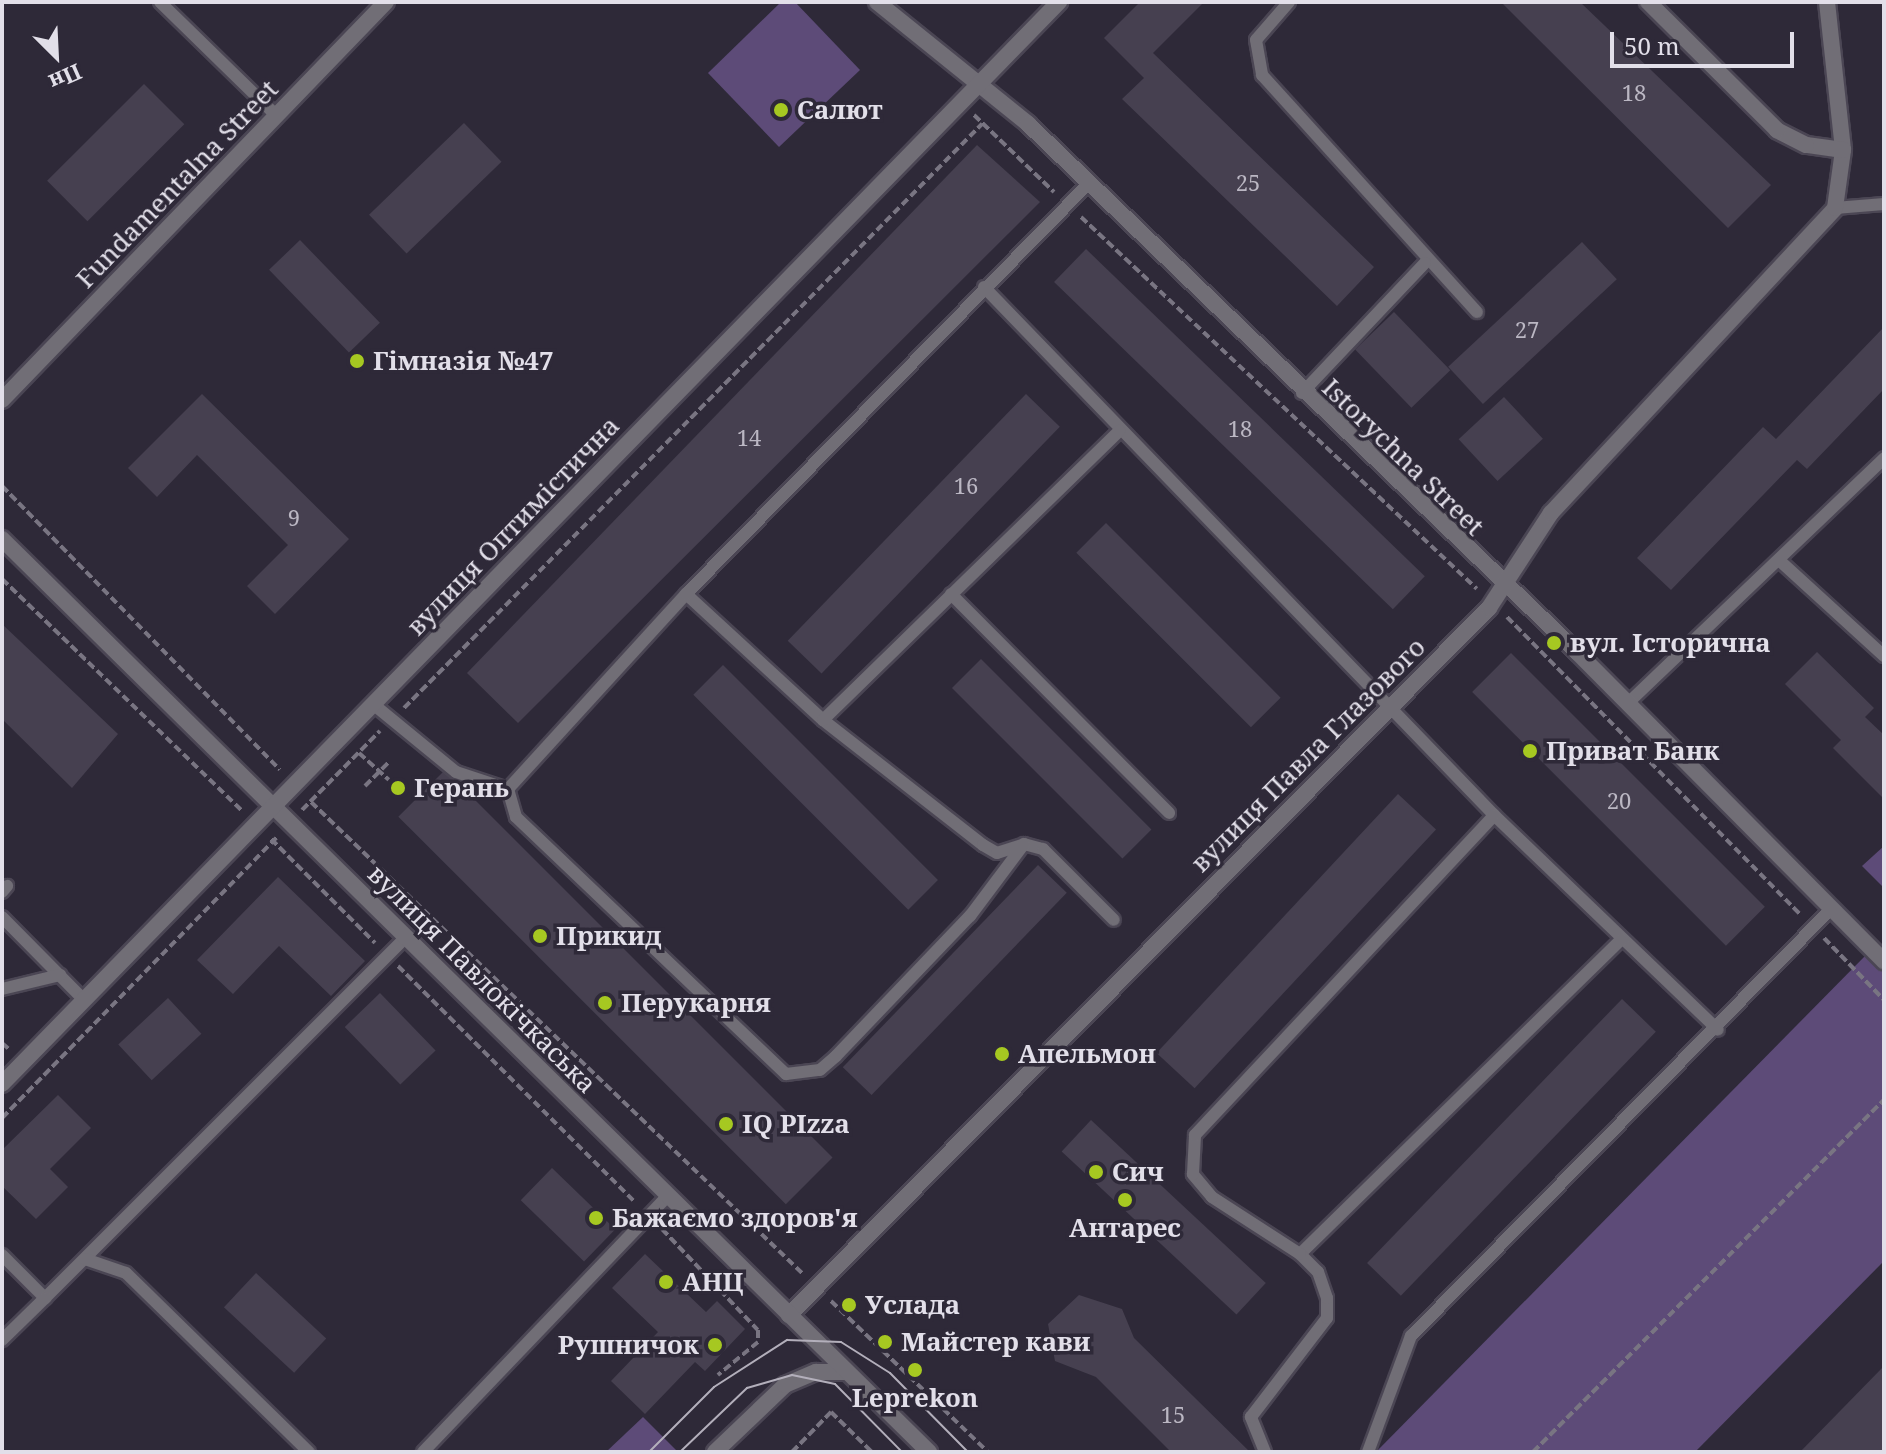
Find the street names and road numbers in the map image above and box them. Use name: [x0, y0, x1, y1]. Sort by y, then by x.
street label: Fundamentalna Street: [70, 74, 284, 294]
street label: Istorychna Street: [1316, 372, 1490, 542]
street label: вулиця Оптимістична: [400, 410, 626, 642]
street label: вулиця Павла Глазового: [1184, 631, 1432, 879]
street label: вулиця Павлокічкаська: [361, 858, 603, 1100]

